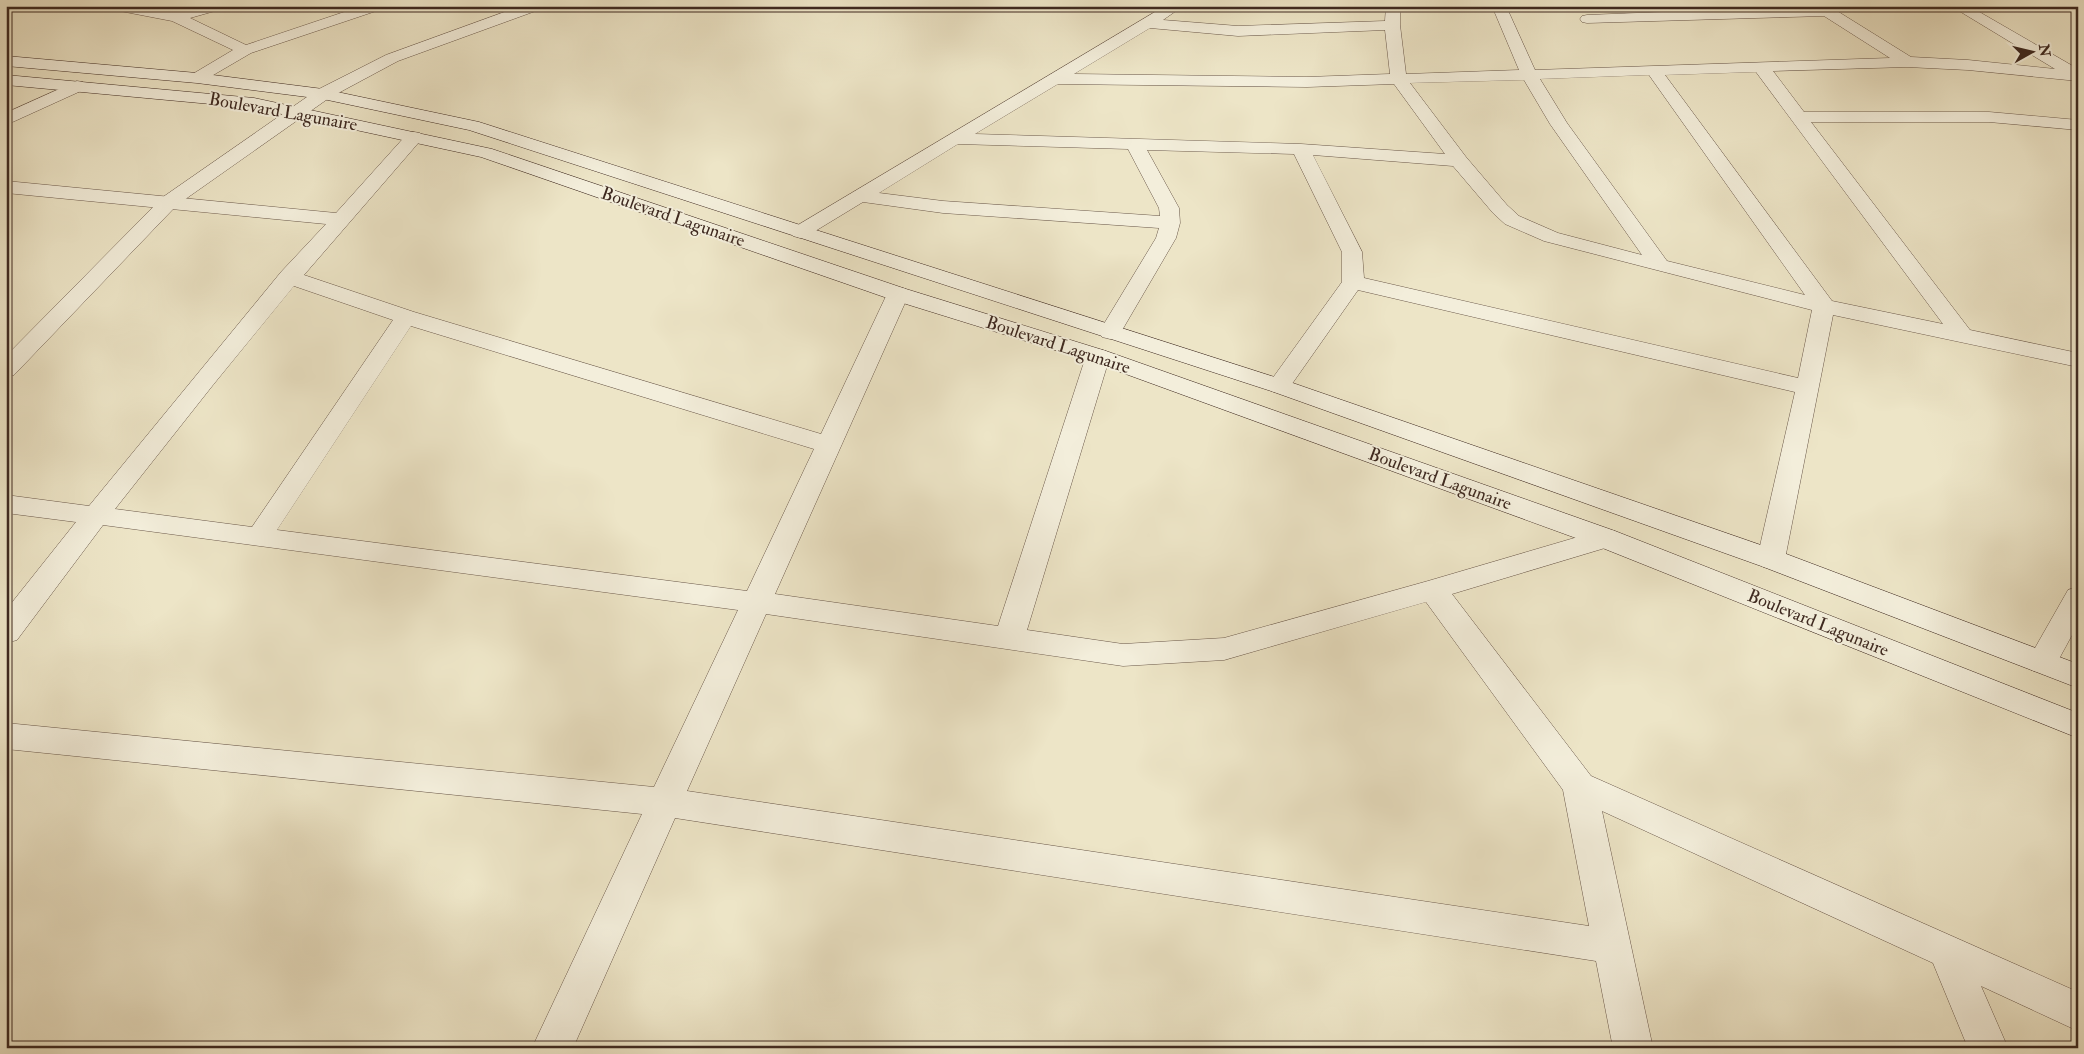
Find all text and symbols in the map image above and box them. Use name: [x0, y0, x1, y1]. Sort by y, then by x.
north arrow: [2006, 28, 2056, 78]
text: N: [2035, 42, 2054, 58]
street label: Boulevard Lagunaire: [207, 88, 360, 136]
street label: Boulevard Lagunaire: [598, 182, 748, 253]
street label: Boulevard Lagunaire: [983, 311, 1134, 379]
street label: Boulevard Lagunaire: [1365, 442, 1515, 516]
street label: Boulevard Lagunaire: [1744, 584, 1893, 662]

